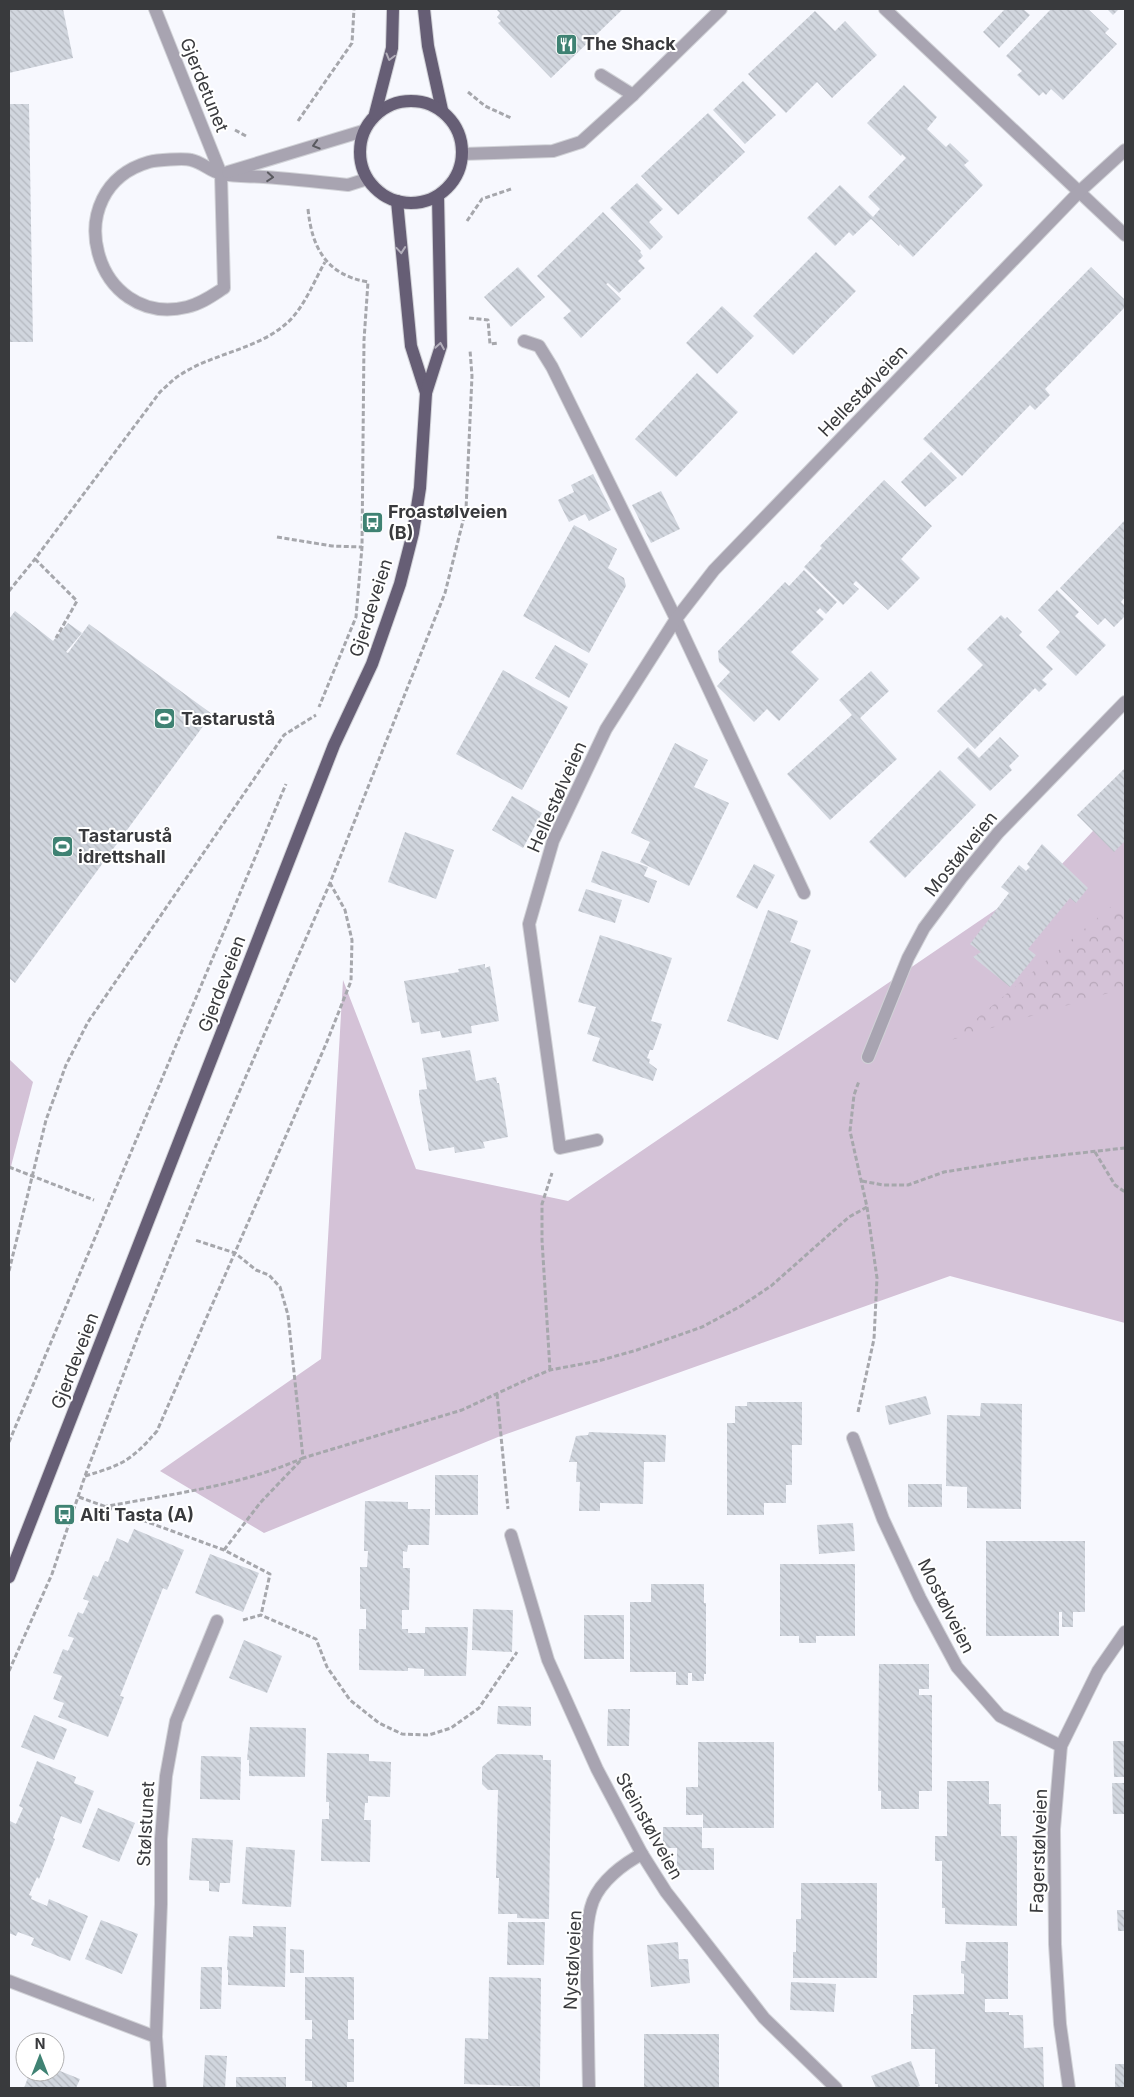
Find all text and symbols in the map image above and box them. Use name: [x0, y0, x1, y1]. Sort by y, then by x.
restaurant icon: The Shack: [555, 32, 579, 56]
place label: The Shack: [583, 33, 676, 54]
street label: Gjerdetunet: [176, 35, 233, 135]
one-way arrow: [385, 53, 396, 62]
one-way arrow: [313, 139, 321, 149]
one-way arrow: [266, 172, 274, 183]
one-way arrow: [395, 246, 406, 254]
street label: Hellestølveien: [814, 340, 912, 441]
one-way arrow: [434, 342, 444, 351]
place label: Froastølveien (B): [388, 501, 507, 543]
bus stop icon: Froastølveien (B): [360, 510, 384, 534]
street label: Gjerdeveien: [345, 556, 396, 659]
sports icon: Tastarustå: [153, 707, 177, 731]
place label: Tastarustå: [181, 708, 275, 729]
street label: Hellestølveien: [523, 738, 590, 856]
street label: Mostølveien: [920, 807, 1001, 900]
place label: Tastarustå idrettshall: [78, 825, 172, 867]
sports icon: Tastarustå idrettshall: [50, 834, 74, 858]
street label: Gjerdeveien: [194, 933, 250, 1035]
street label: Gjerdeveien: [47, 1310, 103, 1412]
bus stop icon: Alti Tasta (A): [52, 1503, 76, 1527]
place label: Alti Tasta (A): [80, 1504, 194, 1525]
street label: Mostølveien: [914, 1555, 979, 1657]
street label: Steinstølveien: [611, 1769, 687, 1883]
street label: Stølstunet: [133, 1781, 158, 1867]
street label: Fagerstølveien: [1026, 1788, 1051, 1914]
street label: Nystølveien: [559, 1910, 586, 2010]
north arrow: [15, 2032, 65, 2082]
text: N: [35, 2035, 45, 2052]

